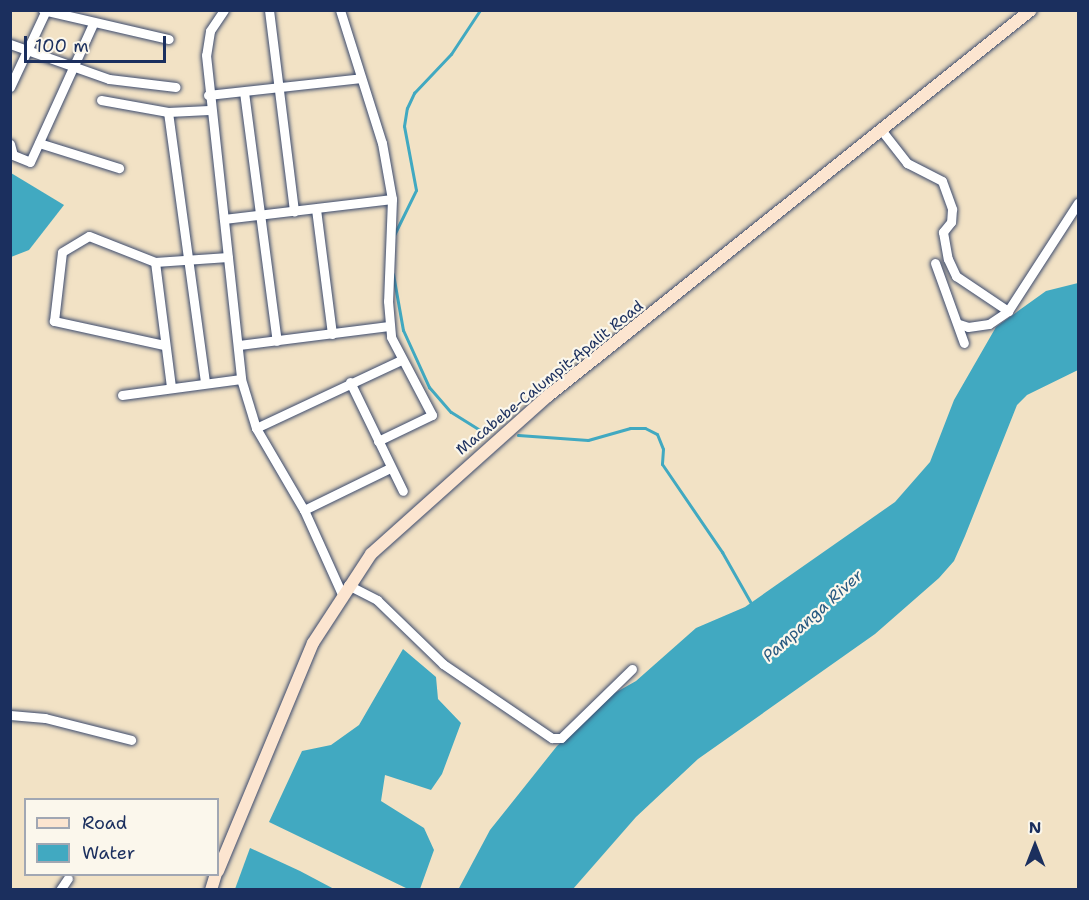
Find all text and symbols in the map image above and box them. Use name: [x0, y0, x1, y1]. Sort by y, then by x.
scale bar: [27, 24, 170, 62]
text: 100 m: [35, 34, 89, 58]
street label: Macabebe-Calumpit-Apalit Road: [453, 297, 647, 459]
water label: Pampanga River: [759, 566, 867, 666]
legend: [24, 798, 219, 876]
text: Road: [82, 811, 127, 835]
north arrow: [1005, 816, 1065, 876]
text: N: [1029, 817, 1041, 838]
text: Water: [82, 841, 135, 865]

